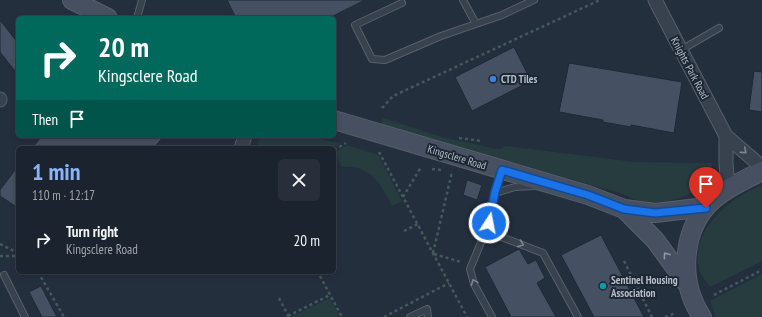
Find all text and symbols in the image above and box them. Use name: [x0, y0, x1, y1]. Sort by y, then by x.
text: 20 m: [98, 28, 149, 65]
icon: right: [32, 32, 84, 84]
street label: Knights Park Road: [668, 35, 712, 102]
text: Kingsclere Road: [98, 64, 197, 87]
place label: CTD Tiles: [501, 72, 538, 86]
marker: CTD Tiles: [488, 74, 498, 84]
icon: arrive: [66, 108, 88, 130]
text: Then: [32, 110, 58, 129]
street label: Kingsclere Road: [426, 141, 488, 173]
one-way arrow: [739, 146, 747, 154]
text: 1 min: [32, 156, 80, 187]
button: close: [278, 159, 320, 201]
pin: [689, 167, 723, 208]
icon: arrive: [695, 173, 717, 195]
text: 110 m · 12:17: [32, 187, 95, 204]
position arrow: [468, 202, 510, 244]
text: Turn right: [66, 222, 118, 241]
icon: right: [32, 229, 54, 251]
text: 20 m: [294, 231, 320, 250]
one-way arrow: [516, 239, 524, 247]
text: Kingsclere Road: [66, 241, 138, 258]
one-way arrow: [663, 252, 671, 259]
place label: Sentinel Housing Association: [610, 273, 678, 300]
one-way arrow: [471, 279, 479, 286]
marker: Sentinel Housing Association: [598, 281, 608, 291]

